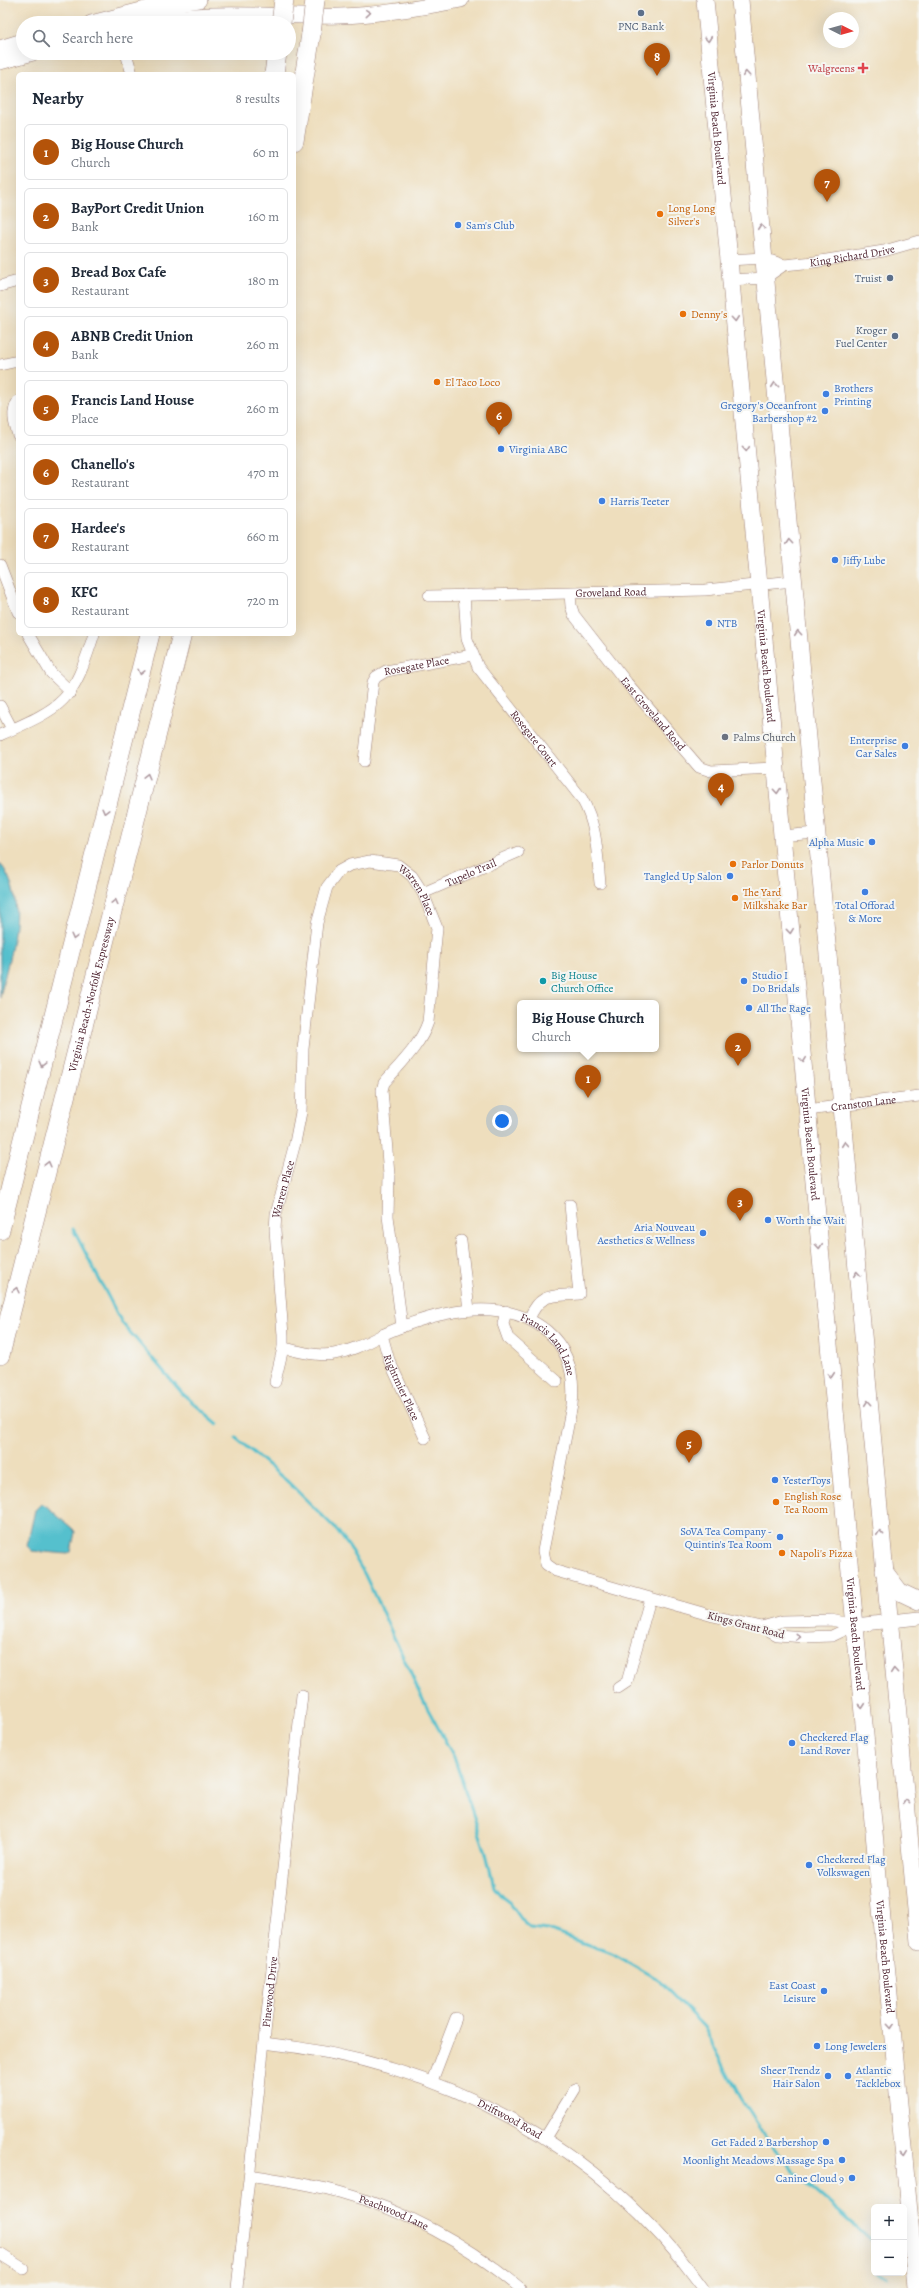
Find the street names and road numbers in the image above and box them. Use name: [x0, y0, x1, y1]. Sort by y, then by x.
street label: Virginia Beach Boulevard: [704, 70, 730, 186]
street label: King Richard Drive: [809, 241, 897, 270]
street label: Groveland Road: [575, 584, 647, 600]
street label: Virginia Beach Boulevard: [754, 608, 779, 723]
street label: Rosegate Place: [383, 652, 450, 679]
street label: East Groveland Road: [617, 674, 689, 754]
street label: Rosegate Court: [507, 707, 561, 770]
street label: Tupelo Trail: [443, 855, 499, 890]
street label: Warren Place: [395, 860, 439, 918]
street label: Virginia Beach-Norfolk Expressway: [64, 915, 118, 1074]
street label: Virginia Beach Boulevard: [798, 1086, 823, 1201]
street label: Cranston Lane: [830, 1091, 897, 1114]
street label: Warren Place: [267, 1158, 298, 1221]
street label: Francis Land Lane: [518, 1309, 579, 1377]
street label: Rightmier Place: [380, 1352, 423, 1423]
street label: Virginia Beach Boulevard: [843, 1576, 868, 1691]
street label: Kings Grant Road: [706, 1608, 786, 1643]
street label: Virginia Beach Boulevard: [873, 1899, 898, 2014]
street label: Pinewood Drive: [258, 1955, 281, 2028]
street label: Driftwood Road: [475, 2095, 545, 2142]
street label: Peachwood Lane: [357, 2191, 431, 2233]

